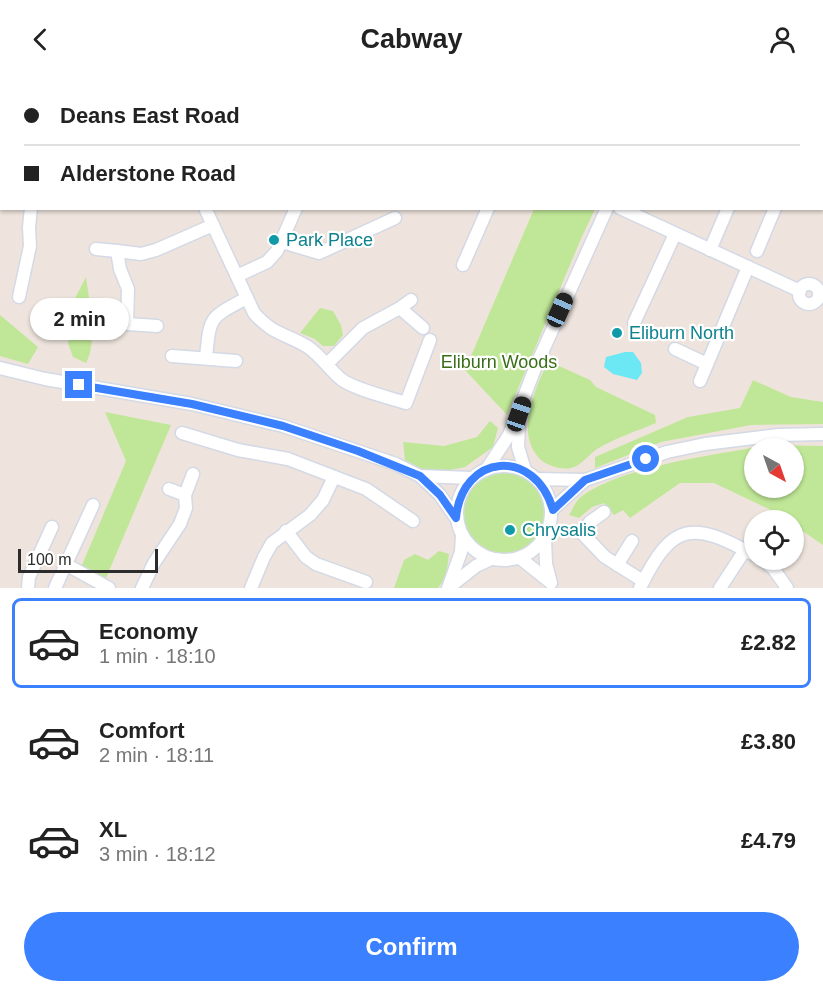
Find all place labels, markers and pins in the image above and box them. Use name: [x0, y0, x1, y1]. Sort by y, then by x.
place label: Park Place: [286, 230, 373, 250]
marker: Park Place: [267, 233, 281, 247]
place label: Eliburn North: [629, 323, 734, 343]
marker: Eliburn North: [610, 326, 624, 340]
place label: Chrysalis: [522, 520, 596, 540]
marker: Chrysalis: [503, 523, 517, 537]

